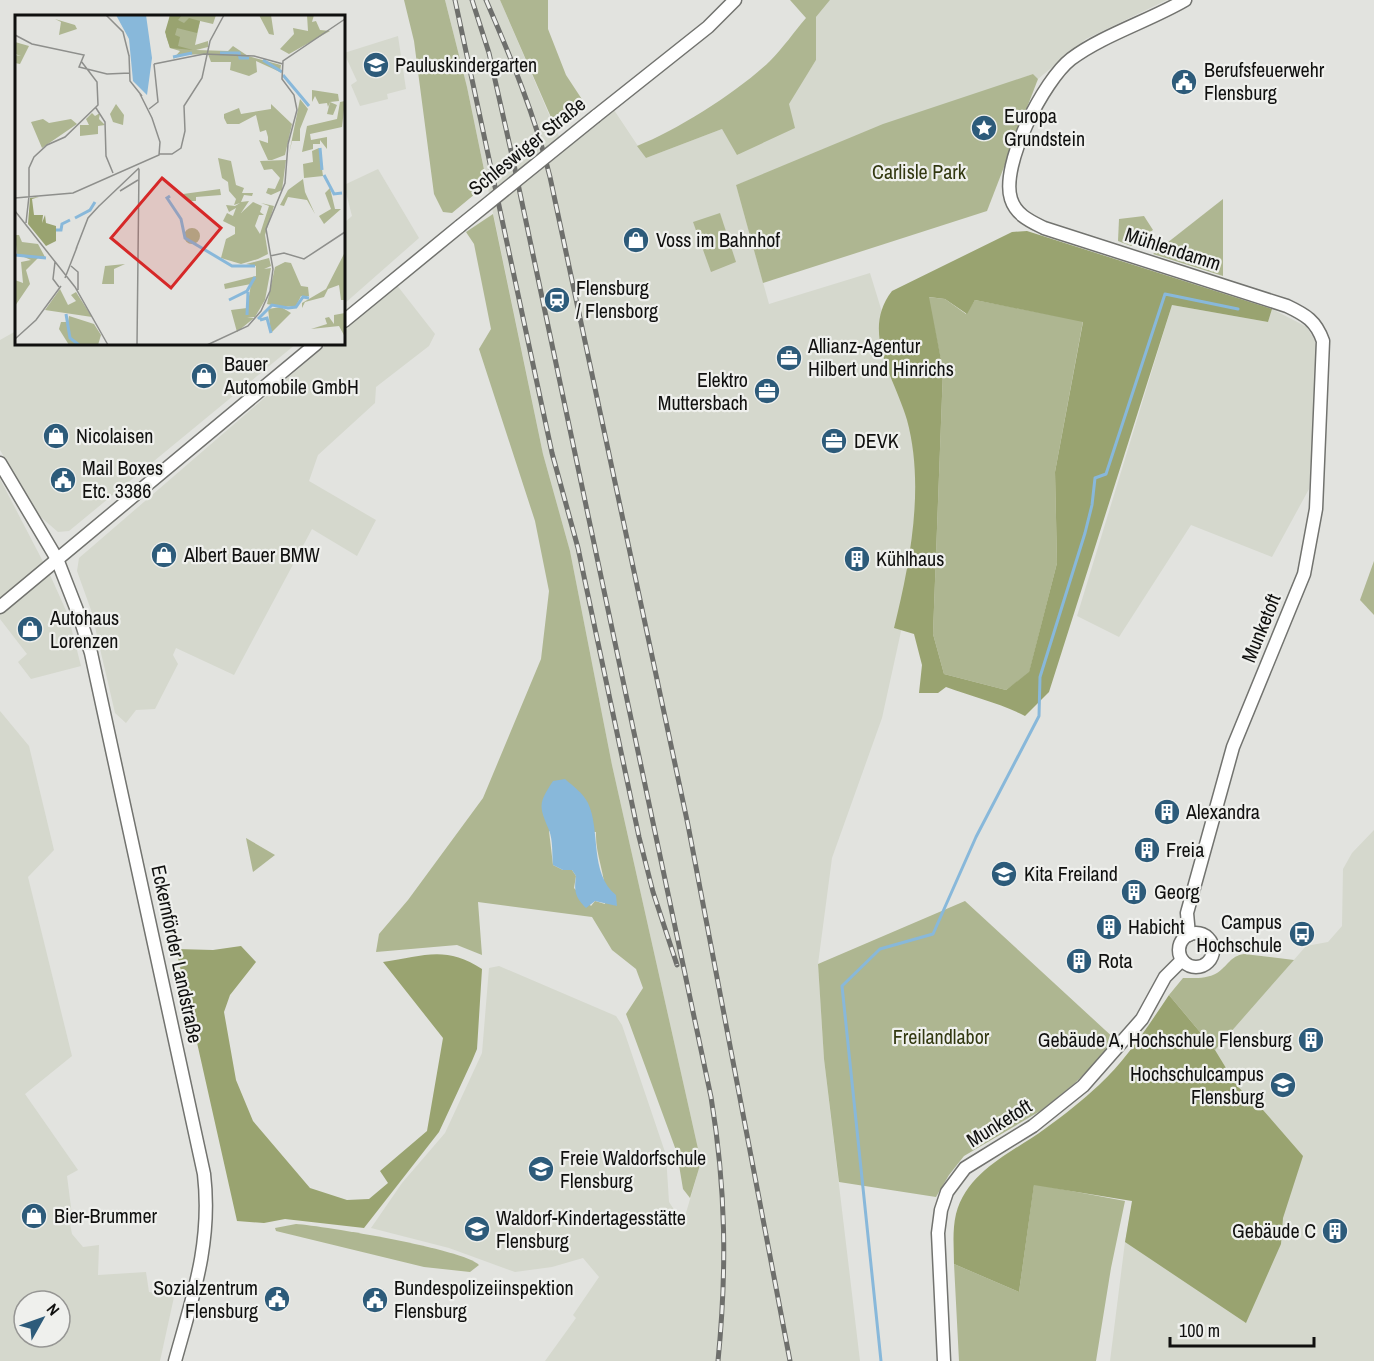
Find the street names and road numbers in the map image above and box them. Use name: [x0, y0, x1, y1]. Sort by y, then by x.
street label: Schleswiger Straße: [463, 90, 591, 201]
street label: Mühlendamm: [1122, 220, 1225, 277]
street label: Munketoft: [1235, 589, 1287, 666]
street label: Eckernförder Landstraße: [145, 862, 210, 1045]
street label: Munketoft: [961, 1092, 1037, 1153]

